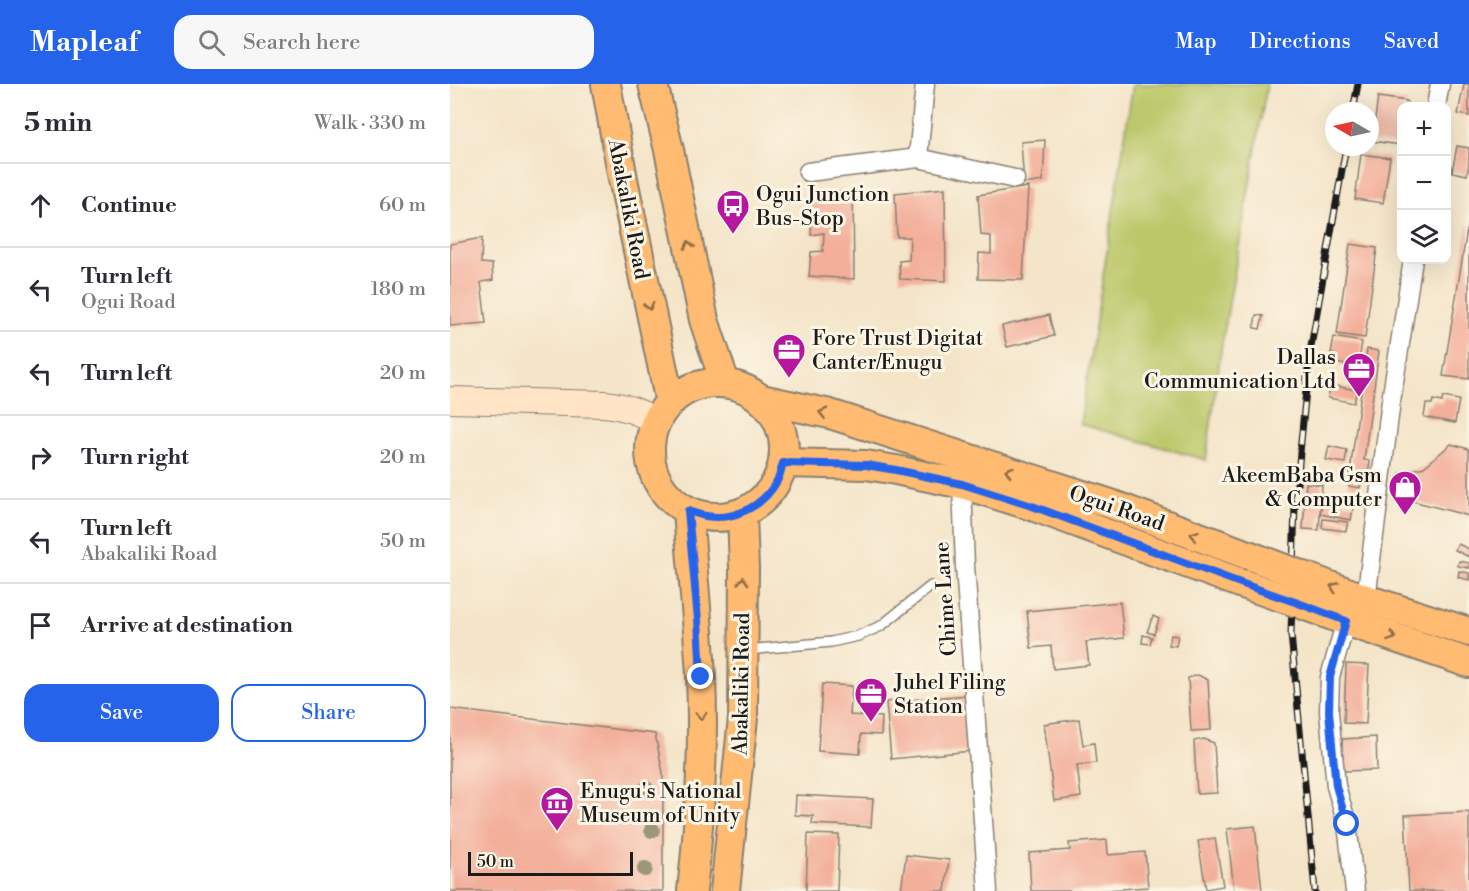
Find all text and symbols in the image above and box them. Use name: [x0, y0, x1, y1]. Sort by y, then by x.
search box: [174, 15, 594, 69]
text: Mapleaf: [30, 25, 138, 60]
icon: search: [195, 26, 228, 59]
text: Search here: [243, 29, 360, 56]
text: Map: [1175, 29, 1217, 55]
text: Directions: [1250, 29, 1351, 55]
text: Saved: [1384, 29, 1439, 55]
north arrow: [1325, 102, 1379, 156]
map controls: [1397, 102, 1451, 264]
button: +: [1397, 102, 1451, 156]
text: 5 min: [24, 107, 92, 139]
text: Walk · 330 m: [314, 111, 426, 136]
street label: Abakaliki Road: [601, 136, 654, 282]
button: −: [1397, 156, 1451, 210]
place label: Ogui Junction Bus-Stop: [755, 182, 890, 232]
bus stop icon: Ogui Junction Bus-Stop: [715, 188, 751, 235]
icon: ahead: [24, 189, 57, 222]
text: Continue: [81, 192, 177, 219]
text: 60 m: [379, 193, 426, 218]
button: layers: [1397, 210, 1451, 264]
one-way arrow: [683, 241, 696, 251]
text: Turn left: [81, 263, 172, 290]
icon: left: [24, 273, 57, 306]
text: 180 m: [371, 277, 426, 302]
text: Ogui Road: [81, 290, 176, 315]
one-way arrow: [642, 301, 655, 311]
place label: Fore Trust Digitat Canter/Enugu: [812, 326, 984, 376]
office icon: Fore Trust Digitat Canter/Enugu: [771, 332, 807, 379]
place label: Dallas Communication Ltd: [1144, 345, 1336, 395]
office icon: Dallas Communication Ltd: [1341, 351, 1377, 398]
icon: left: [24, 357, 57, 390]
text: Turn left: [81, 360, 172, 387]
text: 20 m: [380, 361, 426, 386]
one-way arrow: [819, 407, 829, 420]
icon: right: [24, 441, 57, 474]
text: Turn right: [81, 444, 189, 471]
text: 20 m: [380, 445, 426, 470]
place label: AkeemBaba Gsm & Computer: [1221, 463, 1382, 513]
one-way arrow: [1004, 466, 1015, 478]
shop icon: AkeemBaba Gsm & Computer: [1387, 469, 1423, 516]
street label: Ogui Road: [1066, 481, 1168, 537]
text: Turn left: [81, 515, 172, 542]
icon: left: [24, 525, 57, 558]
text: 50 m: [380, 529, 426, 554]
one-way arrow: [1189, 529, 1199, 542]
street label: Chime Lane: [929, 541, 963, 657]
text: Abakaliki Road: [81, 542, 217, 567]
one-way arrow: [737, 577, 750, 586]
one-way arrow: [1329, 582, 1340, 594]
icon: arrive: [24, 609, 57, 642]
text: Arrive at destination: [81, 612, 293, 639]
street label: Abakaliki Road: [728, 612, 756, 757]
one-way arrow: [1387, 629, 1397, 642]
route end: [687, 663, 713, 689]
place label: Juhel Filing Station: [893, 670, 1006, 720]
office icon: Juhel Filing Station: [853, 676, 889, 723]
button: Save: [24, 684, 219, 742]
button: Share: [231, 684, 426, 742]
one-way arrow: [695, 711, 708, 720]
place label: Enugu's National Museum of Unity: [580, 779, 742, 829]
museum icon: Enugu's National Museum of Unity: [539, 785, 575, 832]
route start: [1333, 810, 1359, 836]
scale bar: [468, 849, 633, 876]
text: 50 m: [477, 852, 514, 872]

